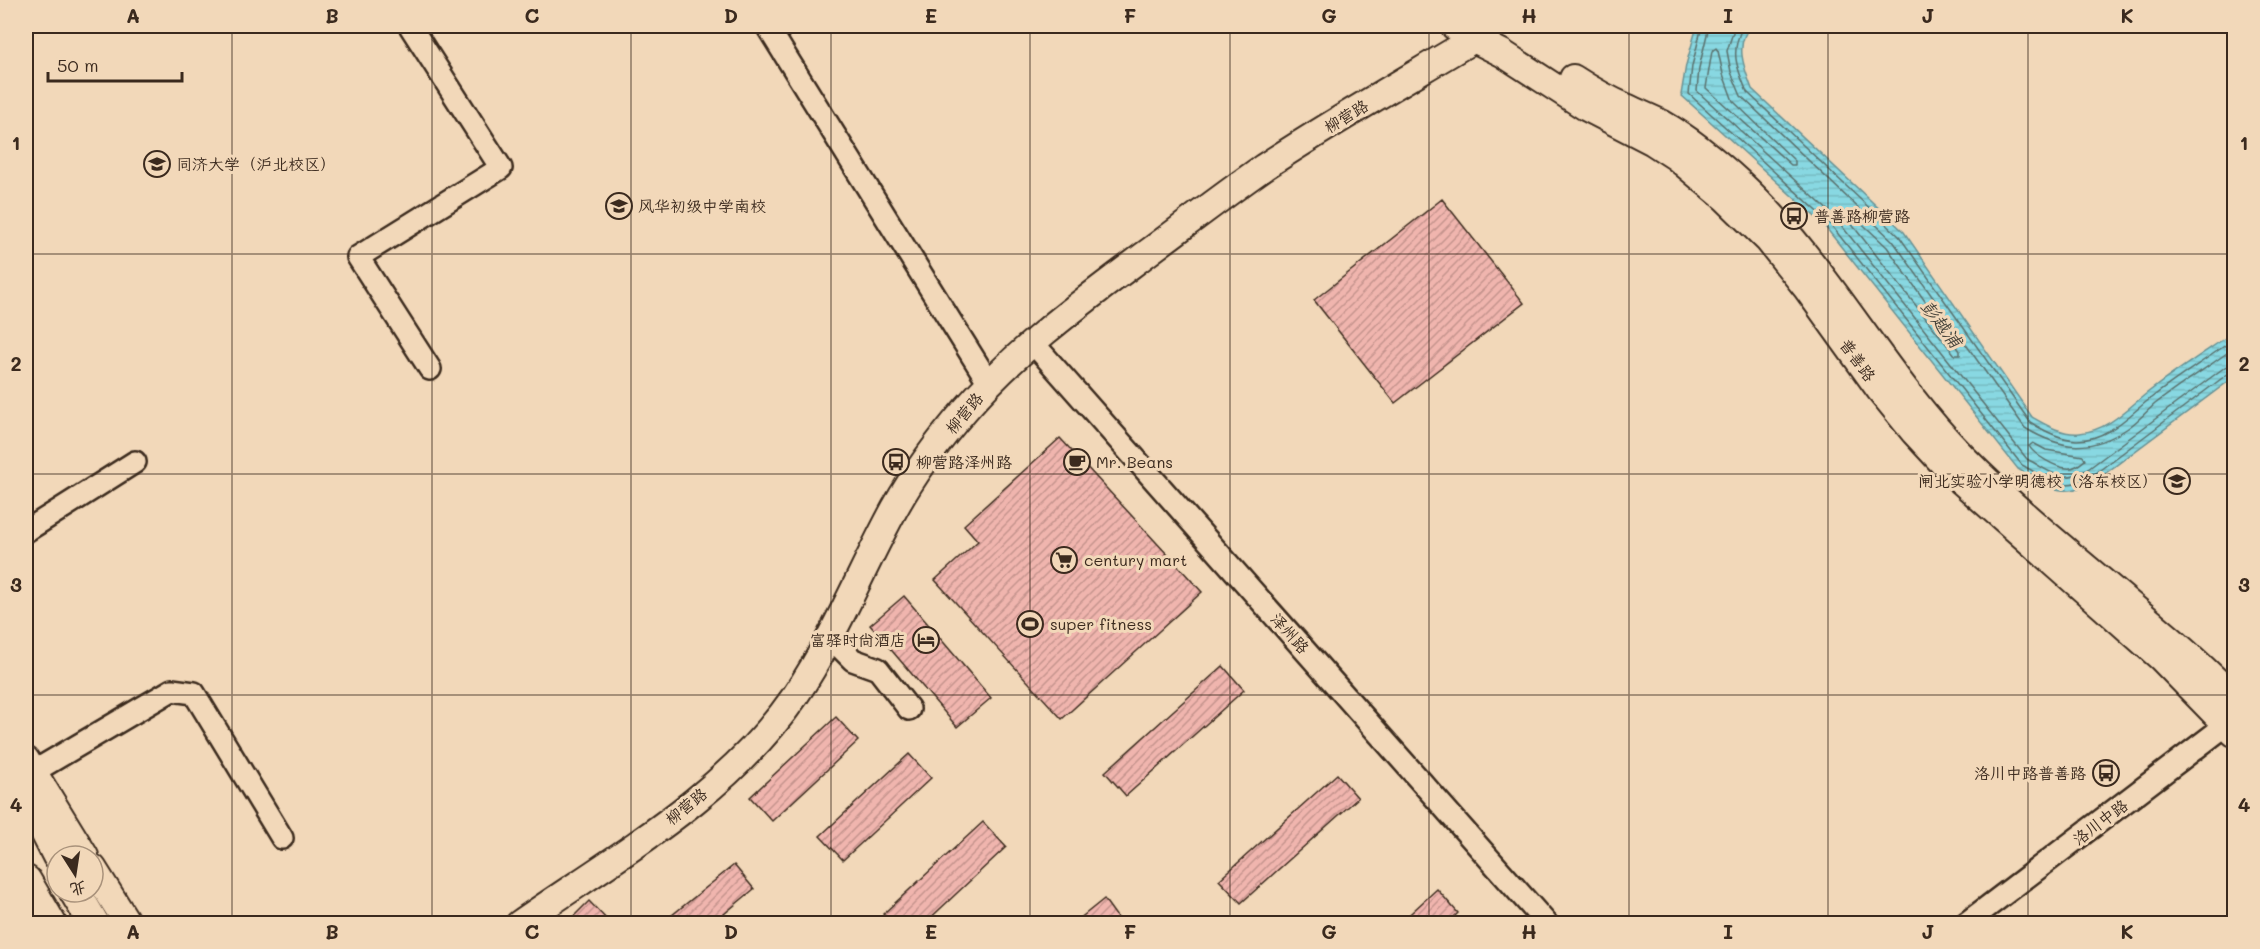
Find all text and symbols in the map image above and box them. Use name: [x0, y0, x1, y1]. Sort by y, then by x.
text: A: [126, 2, 140, 28]
text: B: [325, 2, 339, 28]
text: C: [525, 2, 540, 28]
text: D: [724, 2, 738, 28]
text: E: [925, 2, 937, 28]
text: F: [1124, 2, 1137, 28]
text: G: [1321, 2, 1337, 28]
text: H: [1521, 2, 1537, 28]
text: I: [1723, 2, 1733, 28]
text: J: [1921, 2, 1935, 28]
text: K: [2120, 2, 2134, 28]
scale bar: [48, 45, 182, 83]
text: 50 m: [57, 53, 99, 77]
street label: 柳营路: [1320, 94, 1372, 137]
text: 1: [12, 129, 20, 155]
text: 1: [2240, 129, 2248, 155]
school or university icon: 同济大学（沪北校区）: [142, 149, 172, 179]
place label: 同济大学（沪北校区）: [176, 153, 336, 174]
school or university icon: 风华初级中学南校: [604, 191, 634, 221]
place label: 风华初级中学南校: [638, 195, 766, 216]
bus stop icon: 普善路柳营路: [1779, 201, 1809, 231]
place label: 普善路柳营路: [1814, 205, 1910, 226]
water label: 彭越浦: [1916, 295, 1969, 354]
street label: 普善路: [1836, 334, 1881, 385]
text: 2: [10, 350, 22, 376]
text: 2: [2238, 350, 2250, 376]
street label: 柳营路: [940, 388, 987, 438]
bus stop icon: 柳营路泽州路: [881, 447, 911, 477]
cafe icon: Mr. Beans: [1062, 447, 1092, 477]
place label: 柳营路泽州路: [916, 451, 1012, 472]
place label: Mr. Beans: [1096, 451, 1173, 472]
school or university icon: 闸北实验小学明德校（洛东校区）: [2162, 466, 2192, 496]
place label: 闸北实验小学明德校（洛东校区）: [1918, 470, 2158, 491]
supermarket icon: century mart: [1049, 545, 1079, 575]
place label: century mart: [1084, 549, 1187, 570]
text: 3: [10, 571, 22, 597]
text: 3: [2238, 571, 2250, 597]
street label: 泽州路: [1267, 608, 1314, 658]
sports icon: super fitness: [1015, 609, 1045, 639]
place label: super fitness: [1050, 613, 1152, 634]
hotel icon: 富驿时尚酒店: [911, 625, 941, 655]
place label: 富驿时尚酒店: [810, 629, 906, 650]
bus stop icon: 洛川中路普善路: [2091, 758, 2121, 788]
place label: 洛川中路普善路: [1974, 762, 2086, 783]
street label: 柳营路: [660, 782, 711, 829]
text: 4: [10, 791, 23, 817]
text: 4: [2238, 791, 2251, 817]
street label: 洛川中路: [2068, 794, 2132, 849]
north arrow: [45, 844, 105, 904]
text: 北: [68, 877, 88, 901]
text: A: [126, 918, 140, 944]
text: B: [325, 918, 339, 944]
text: C: [525, 918, 540, 944]
text: D: [724, 918, 738, 944]
text: E: [925, 918, 937, 944]
text: F: [1124, 918, 1137, 944]
text: G: [1321, 918, 1337, 944]
text: H: [1521, 918, 1537, 944]
text: I: [1723, 918, 1733, 944]
text: J: [1921, 918, 1935, 944]
text: K: [2120, 918, 2134, 944]

